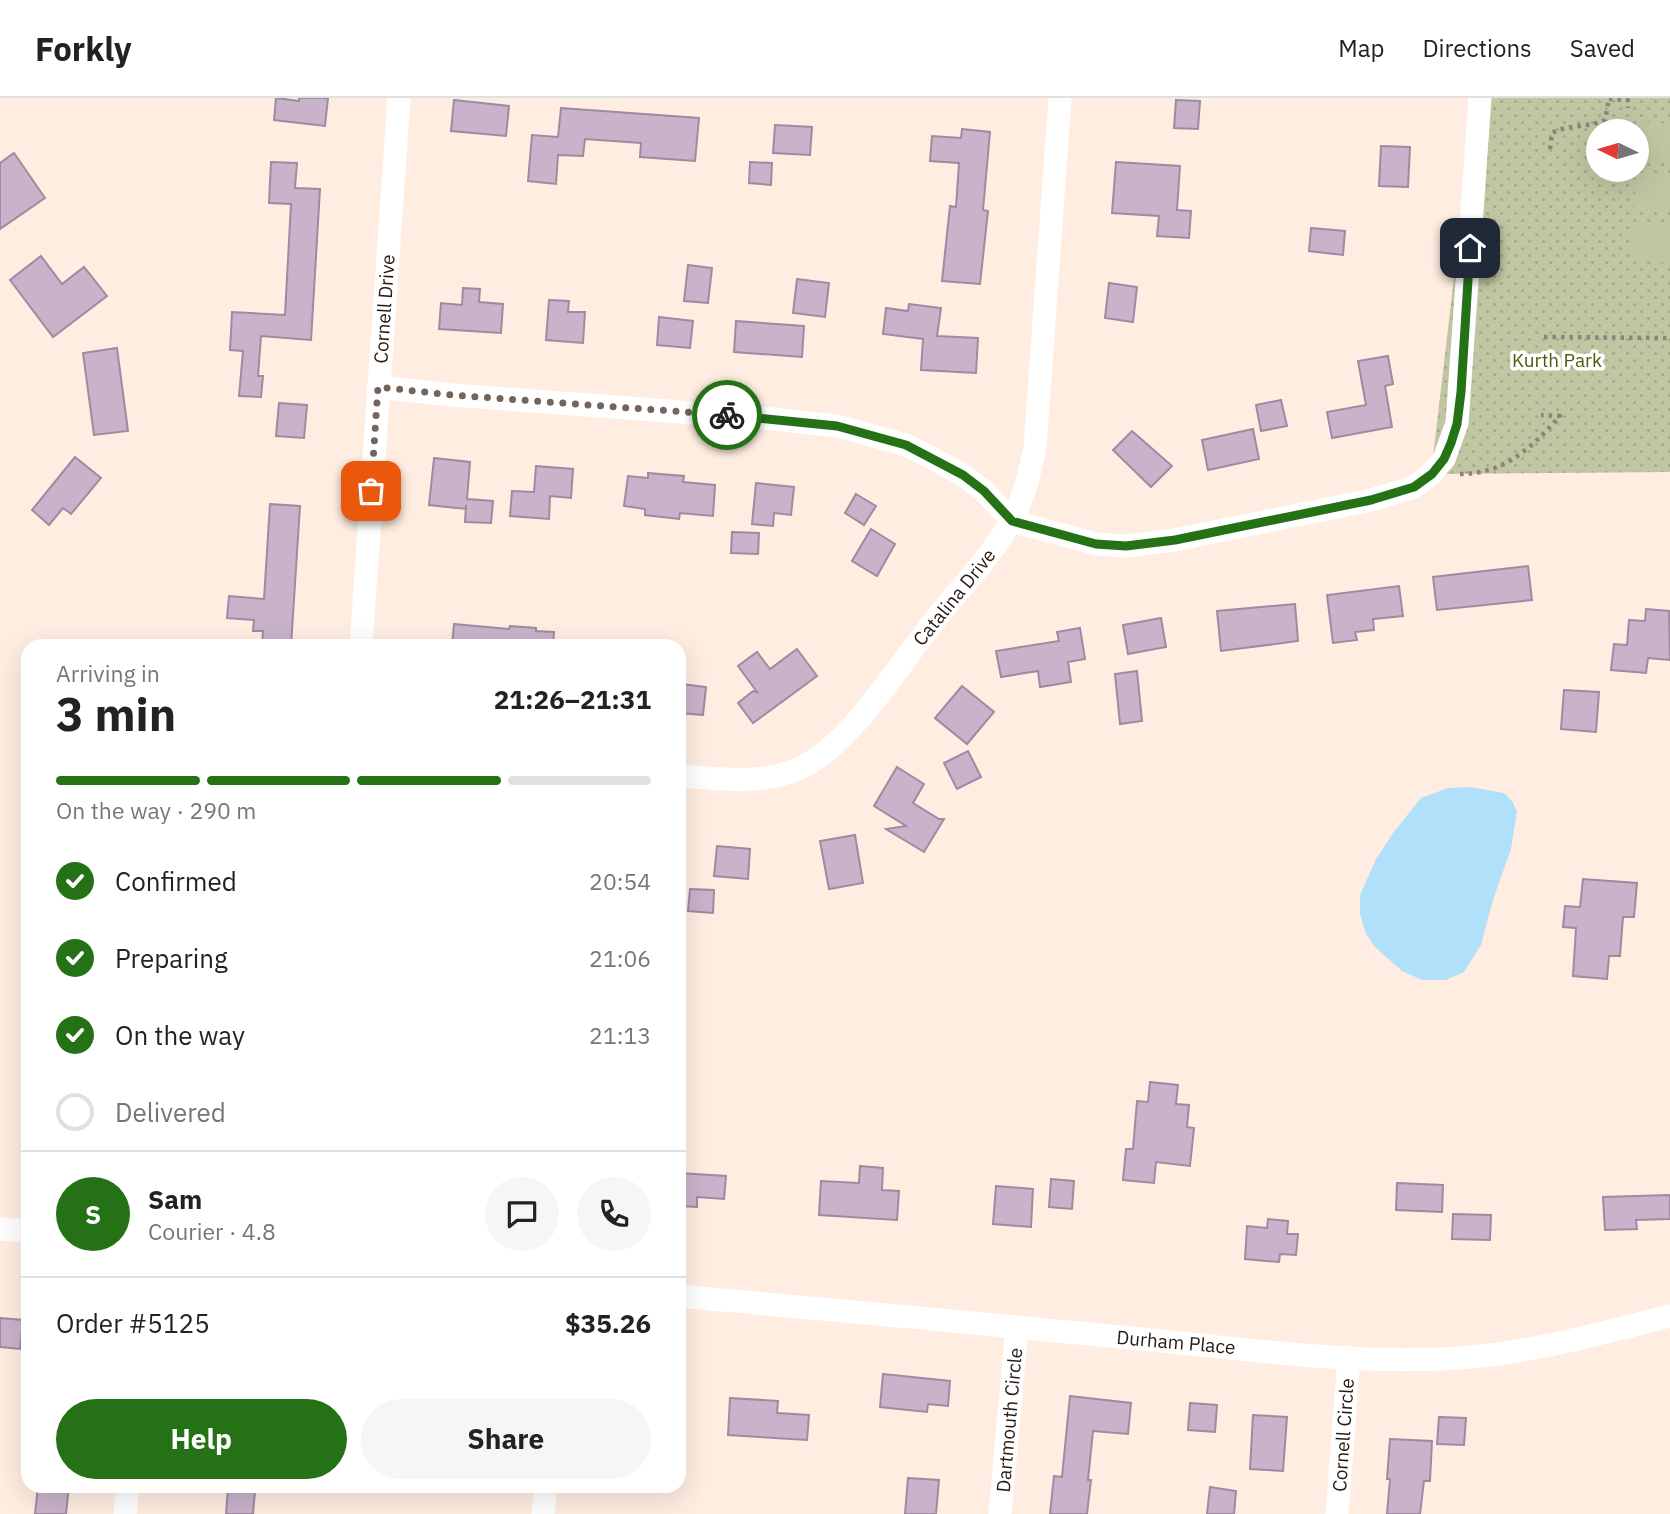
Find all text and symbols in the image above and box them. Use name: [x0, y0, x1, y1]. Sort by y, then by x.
text: Forkly: [35, 27, 132, 70]
text: Map: [1338, 32, 1384, 64]
text: Directions: [1422, 32, 1532, 64]
text: Saved: [1570, 32, 1635, 64]
north arrow: [1586, 119, 1648, 182]
map controls: [1586, 119, 1649, 182]
pin: [1440, 218, 1500, 278]
icon: home: [1451, 229, 1489, 267]
street label: Cornell Drive: [368, 254, 400, 364]
park label: Kurth Park: [1512, 348, 1602, 372]
courier: [692, 380, 762, 450]
icon: bike: [708, 396, 746, 434]
pin: [341, 461, 401, 521]
icon: bag: [352, 472, 390, 510]
street label: Catalina Drive: [907, 544, 1001, 650]
text: Arriving in: [56, 658, 160, 688]
text: 21:26–21:31: [494, 682, 651, 716]
text: 3 min: [56, 684, 176, 744]
text: On the way · 290 m: [56, 795, 256, 825]
icon: check: [56, 862, 94, 900]
text: Confirmed: [115, 864, 237, 898]
text: 20:54: [589, 866, 651, 896]
icon: check: [56, 939, 94, 977]
text: Preparing: [115, 941, 228, 975]
text: 21:06: [589, 943, 651, 973]
icon: check: [56, 1016, 94, 1054]
text: On the way: [115, 1018, 245, 1052]
text: 21:13: [589, 1020, 651, 1050]
text: Delivered: [115, 1095, 226, 1129]
button: chat: [485, 1177, 559, 1251]
button: phone: [577, 1177, 651, 1251]
text: Sam: [148, 1182, 202, 1216]
text: S: [85, 1197, 101, 1231]
text: Courier · 4.8: [148, 1216, 276, 1246]
text: Order #5125: [56, 1306, 210, 1340]
text: $35.26: [565, 1306, 651, 1340]
street label: Durham Place: [1116, 1325, 1236, 1359]
street label: Dartmouth Circle: [991, 1347, 1027, 1493]
street label: Cornell Circle: [1327, 1377, 1359, 1493]
button: Help: [56, 1399, 347, 1479]
button: Share: [361, 1399, 651, 1479]

